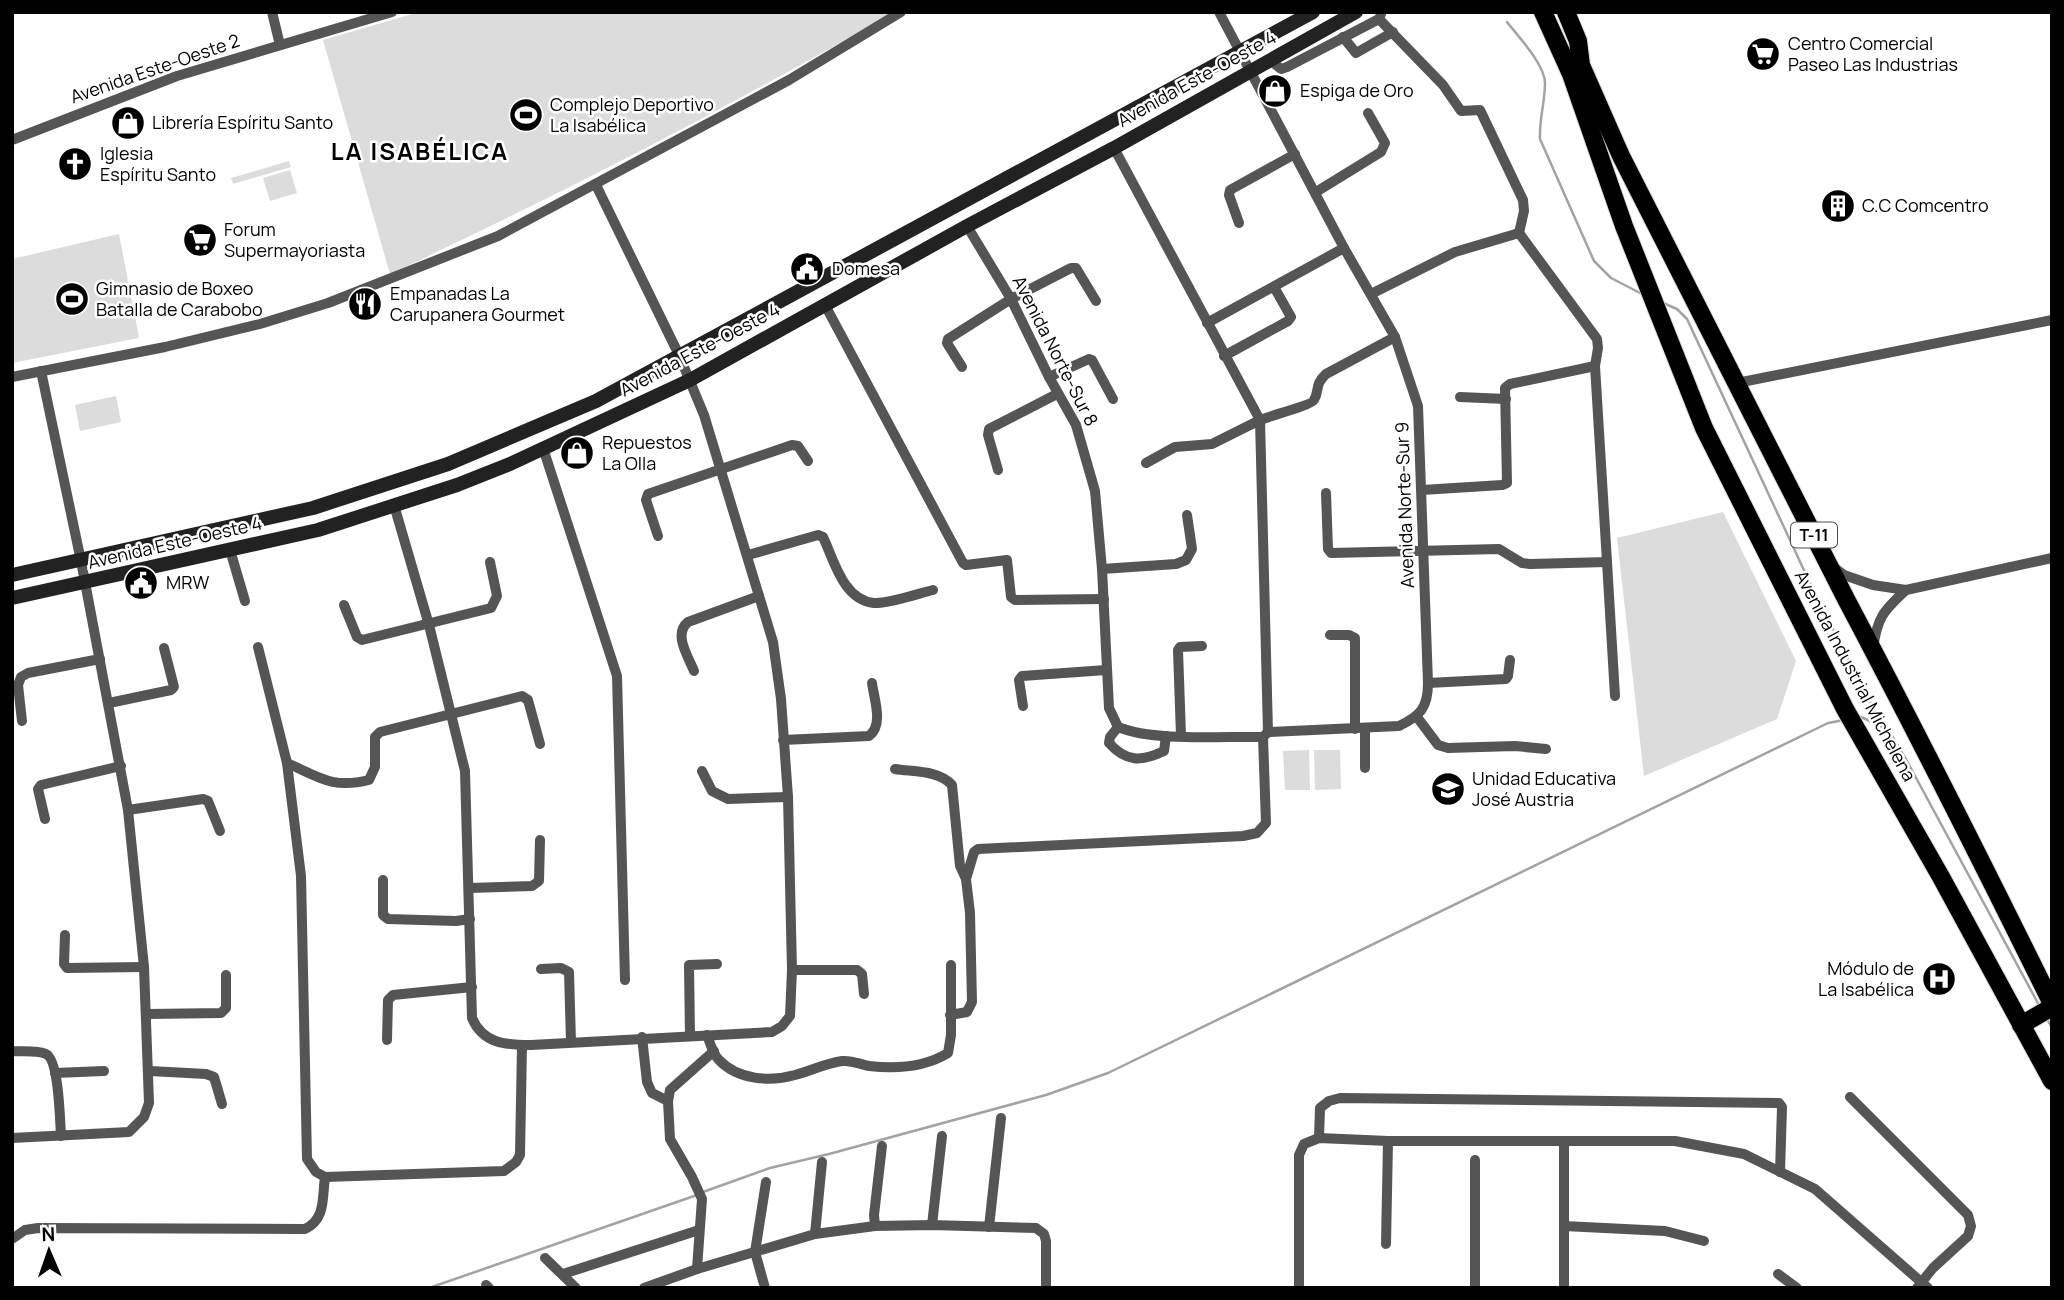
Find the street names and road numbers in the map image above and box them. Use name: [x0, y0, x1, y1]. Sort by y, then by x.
street label: Avenida Este-Oeste 4: [1113, 24, 1280, 132]
street label: Avenida Este-Oeste 2: [67, 28, 243, 108]
street label: Avenida Norte-Sur 8: [1008, 271, 1104, 430]
street label: Avenida Este-Oeste 4: [615, 297, 784, 402]
street label: Avenida Norte-Sur 9: [1389, 422, 1419, 589]
street label: Avenida Este-Oeste 4: [85, 510, 264, 574]
road number: T-11: [1791, 522, 1837, 548]
street label: Avenida Industrial Michelena: [1790, 566, 1922, 785]

